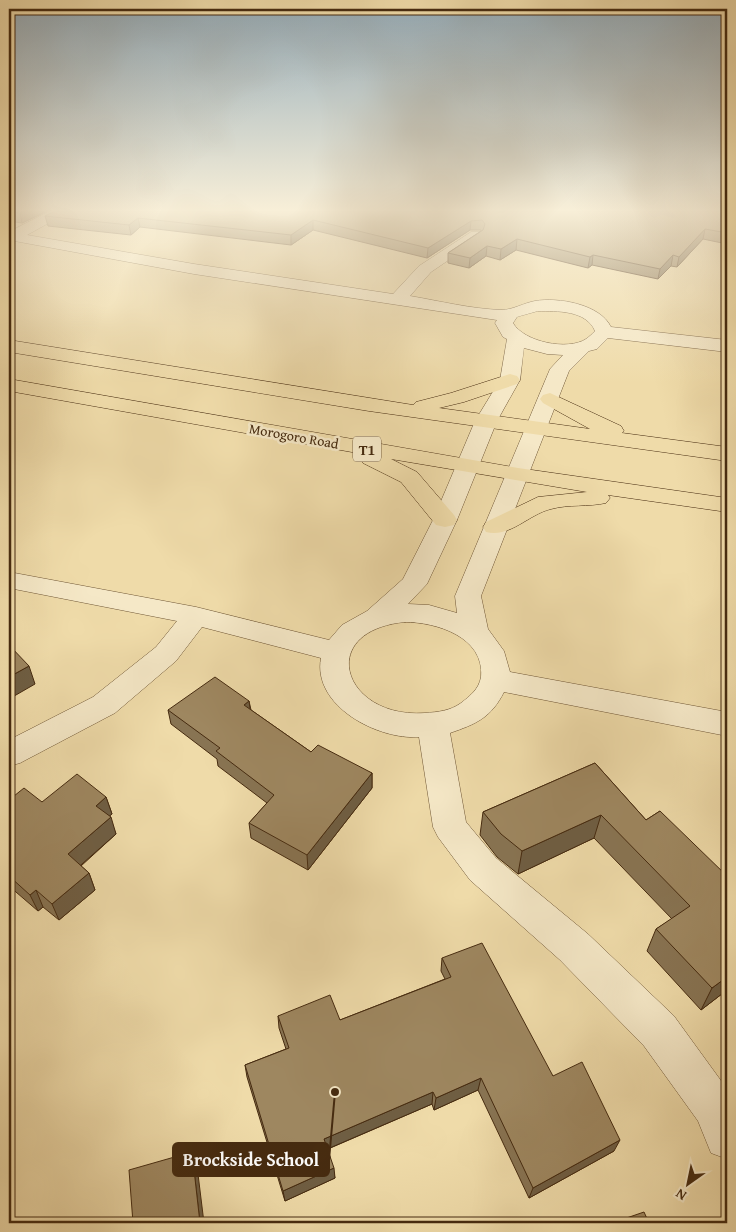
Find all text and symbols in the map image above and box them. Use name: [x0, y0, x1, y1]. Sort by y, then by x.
street label: Morogoro Road: [248, 418, 341, 454]
road number: T1: [353, 436, 381, 462]
callout: Brockside School: [173, 1143, 329, 1176]
text: Brockside School: [183, 1146, 320, 1173]
north arrow: [664, 1160, 714, 1210]
text: N: [671, 1184, 690, 1206]

